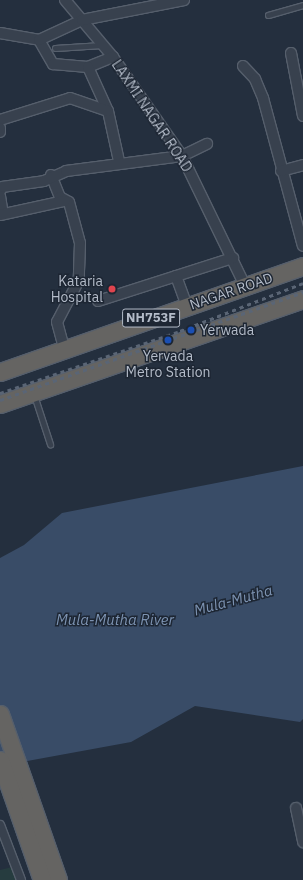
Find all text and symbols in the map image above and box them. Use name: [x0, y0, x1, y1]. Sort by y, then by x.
street label: LAXMI NAGAR ROAD: [108, 57, 196, 175]
street label: NAGAR ROAD: [187, 269, 275, 313]
place label: Kataria Hospital: [51, 273, 103, 306]
marker: Kataria Hospital: [106, 283, 118, 295]
road number: NH753F: [122, 307, 180, 329]
place label: Yerwada: [200, 322, 254, 338]
marker: Yerwada: [185, 324, 197, 336]
marker: Yervada Metro Station: [162, 334, 174, 346]
place label: Yervada Metro Station: [126, 348, 210, 380]
water label: Mula-Mutha: [192, 581, 274, 619]
water label: Mula-Mutha River: [56, 611, 174, 629]

